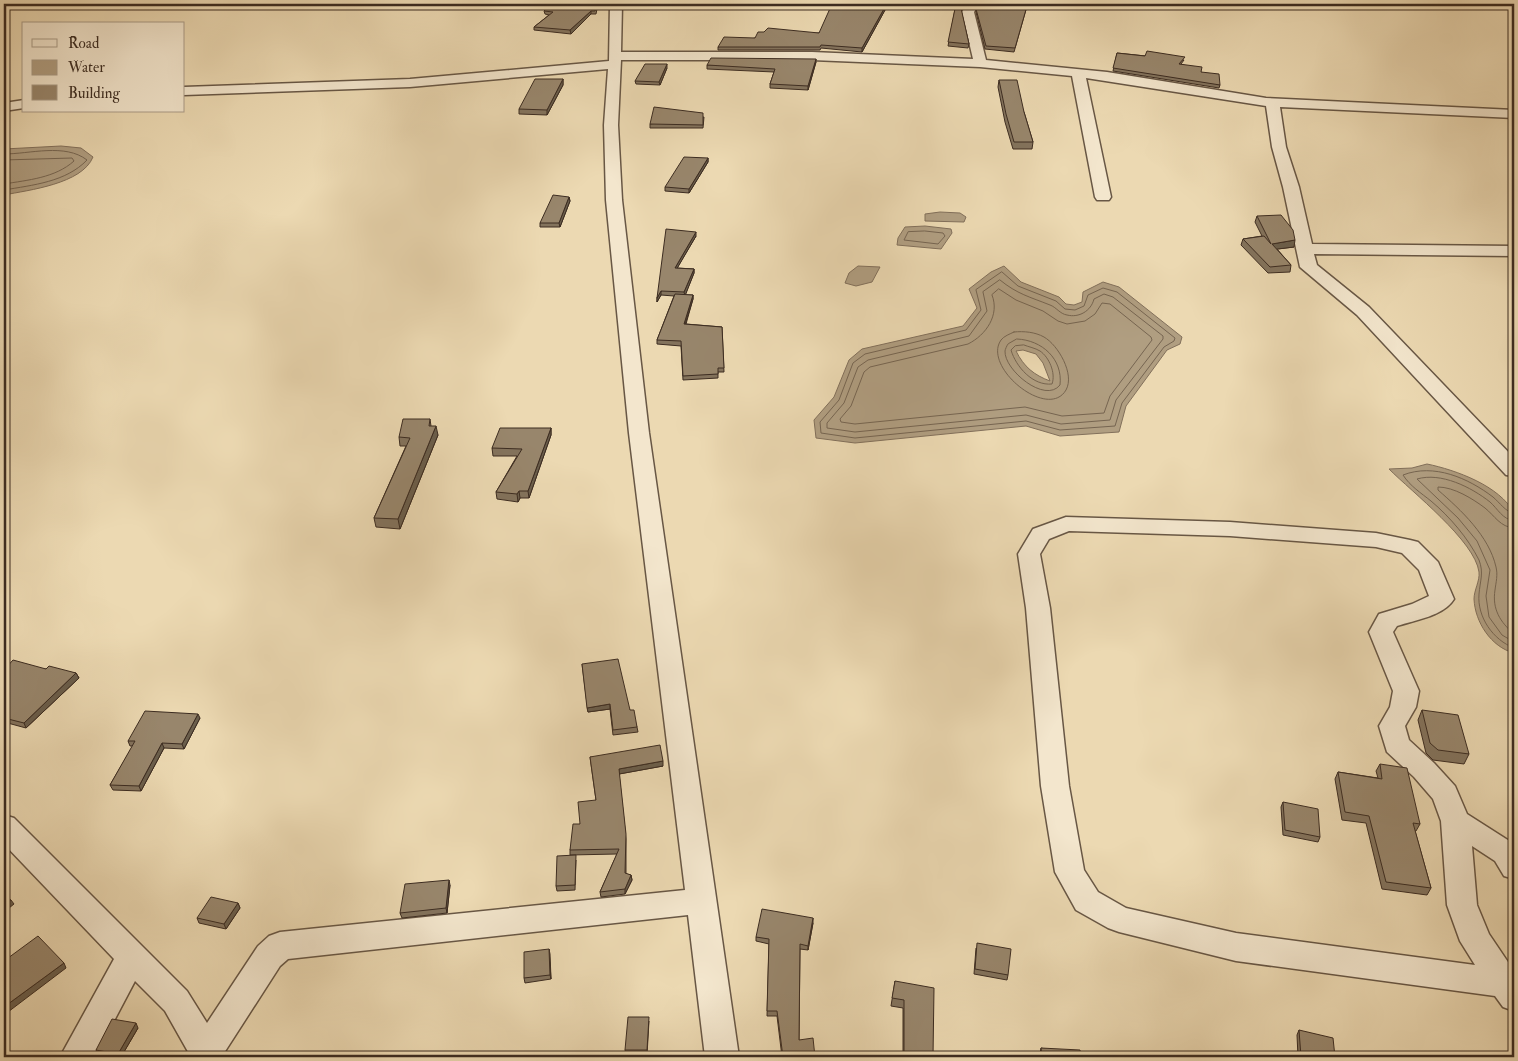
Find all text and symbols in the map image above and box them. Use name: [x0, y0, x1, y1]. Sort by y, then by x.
legend: [22, 22, 185, 112]
text: Road: [68, 34, 100, 53]
text: Water: [67, 58, 105, 77]
text: Building: [68, 84, 120, 103]

